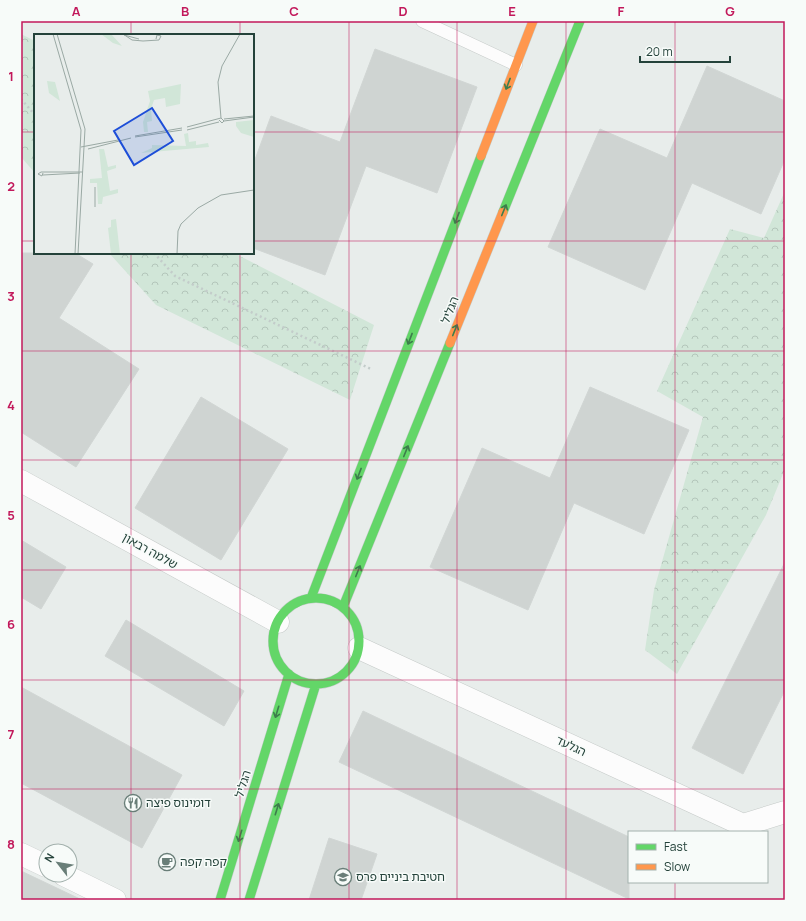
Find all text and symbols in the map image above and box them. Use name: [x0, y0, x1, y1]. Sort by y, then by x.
text: A: [72, 2, 81, 20]
text: B: [181, 2, 189, 20]
text: C: [289, 2, 299, 20]
text: D: [398, 2, 408, 20]
text: E: [508, 2, 516, 20]
text: F: [618, 2, 625, 20]
text: G: [725, 2, 735, 20]
inset map: [34, 34, 254, 254]
scale bar: [640, 38, 730, 64]
text: 20 m: [646, 43, 673, 60]
text: 1: [8, 67, 14, 85]
one-way arrow: [504, 77, 512, 89]
text: 2: [7, 177, 15, 195]
one-way arrow: [501, 204, 508, 216]
one-way arrow: [452, 212, 460, 224]
text: 3: [7, 287, 15, 305]
street label: הגליל: [436, 294, 463, 326]
one-way arrow: [452, 325, 460, 337]
one-way arrow: [406, 333, 414, 345]
text: 4: [7, 396, 15, 414]
one-way arrow: [403, 445, 411, 457]
one-way arrow: [354, 467, 362, 479]
text: 5: [7, 506, 15, 524]
street label: שלמה רבאון: [120, 528, 181, 573]
one-way arrow: [354, 566, 362, 578]
text: 6: [7, 615, 15, 633]
one-way arrow: [273, 705, 280, 718]
text: 7: [8, 725, 15, 743]
street label: הגלעד: [553, 731, 589, 760]
street label: הגליל: [230, 768, 255, 800]
restaurant icon: דומינוס פיצה: [123, 793, 143, 813]
place label: דומינוס פיצה: [146, 794, 211, 811]
one-way arrow: [274, 803, 281, 816]
one-way arrow: [236, 829, 243, 842]
legend: [628, 831, 768, 883]
text: 8: [7, 835, 15, 853]
text: Fast: [664, 838, 688, 855]
north arrow: [38, 843, 78, 883]
text: N: [41, 850, 58, 865]
cafe icon: קפה קפה: [157, 852, 177, 872]
place label: קפה קפה: [180, 853, 227, 870]
text: Slow: [664, 858, 690, 875]
school or university icon: חטיבת ביניים פרס: [333, 867, 353, 887]
place label: חטיבת ביניים פרס: [356, 868, 445, 885]

